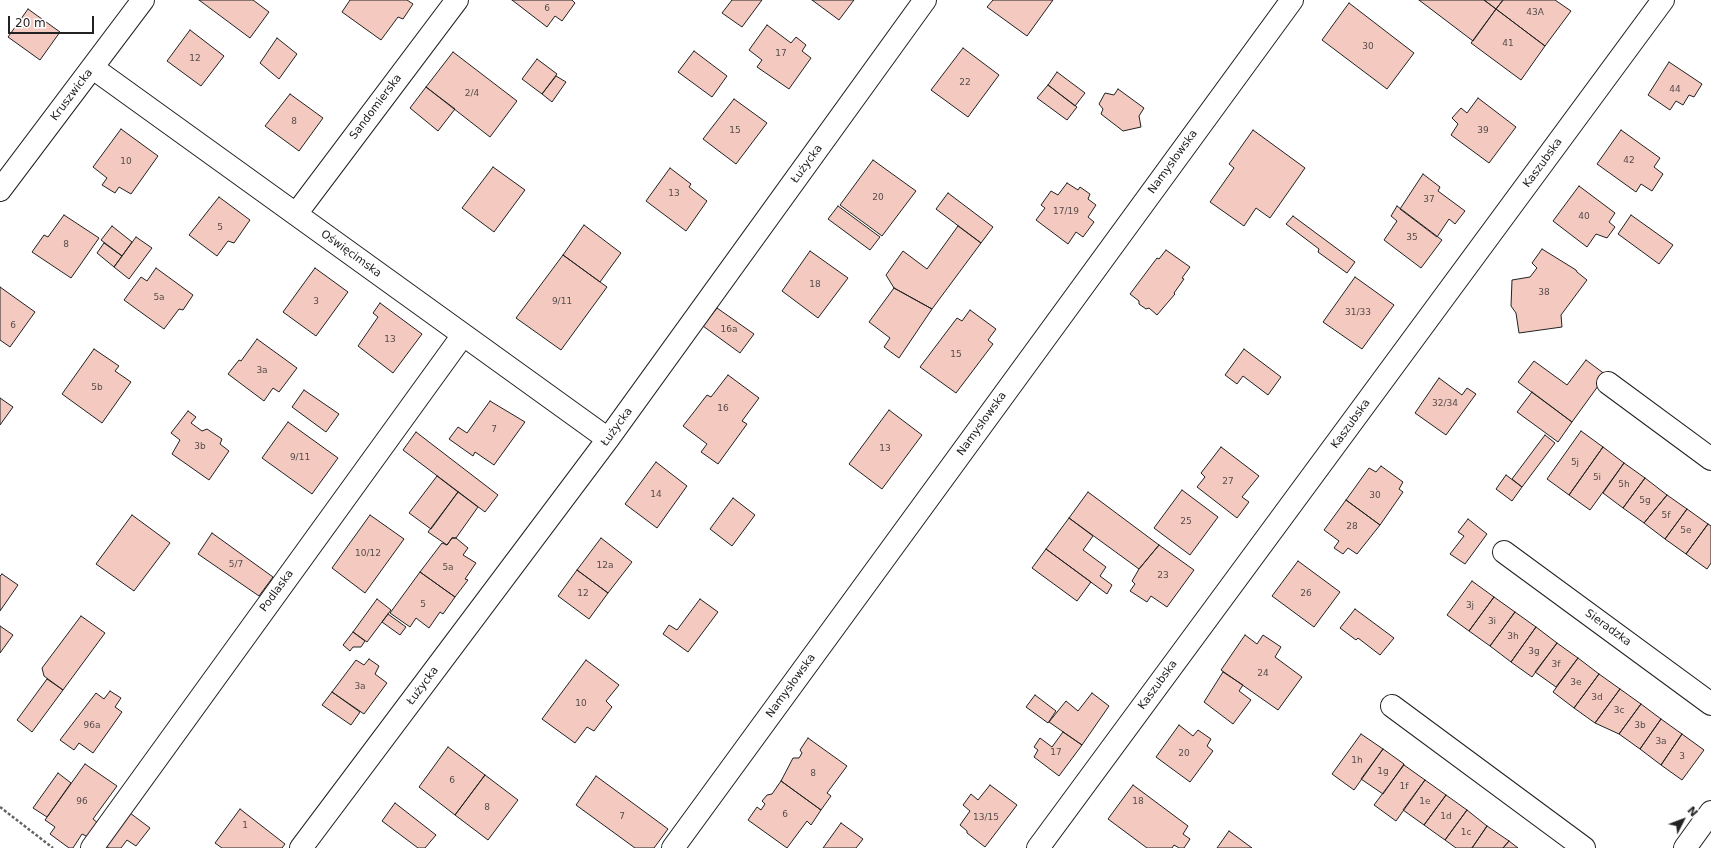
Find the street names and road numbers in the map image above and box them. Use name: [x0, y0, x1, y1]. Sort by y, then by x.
street label: Kruszwicka: [48, 67, 96, 123]
street label: Sandomierska: [347, 72, 405, 142]
street label: Namysłowska: [1145, 128, 1201, 196]
street label: Kaszubska: [1521, 136, 1565, 190]
street label: Łużycka: [789, 142, 825, 186]
street label: Oświęcimska: [318, 228, 384, 280]
street label: Namysłowska: [954, 390, 1010, 458]
street label: Kaszubska: [1329, 397, 1373, 451]
street label: Łużycka: [599, 405, 635, 449]
street label: Podlaska: [257, 568, 297, 614]
street label: Sieradzka: [1582, 607, 1634, 649]
street label: Namysłowska: [763, 652, 819, 720]
street label: Kaszubska: [1136, 658, 1180, 712]
street label: Łużycka: [404, 664, 442, 708]

